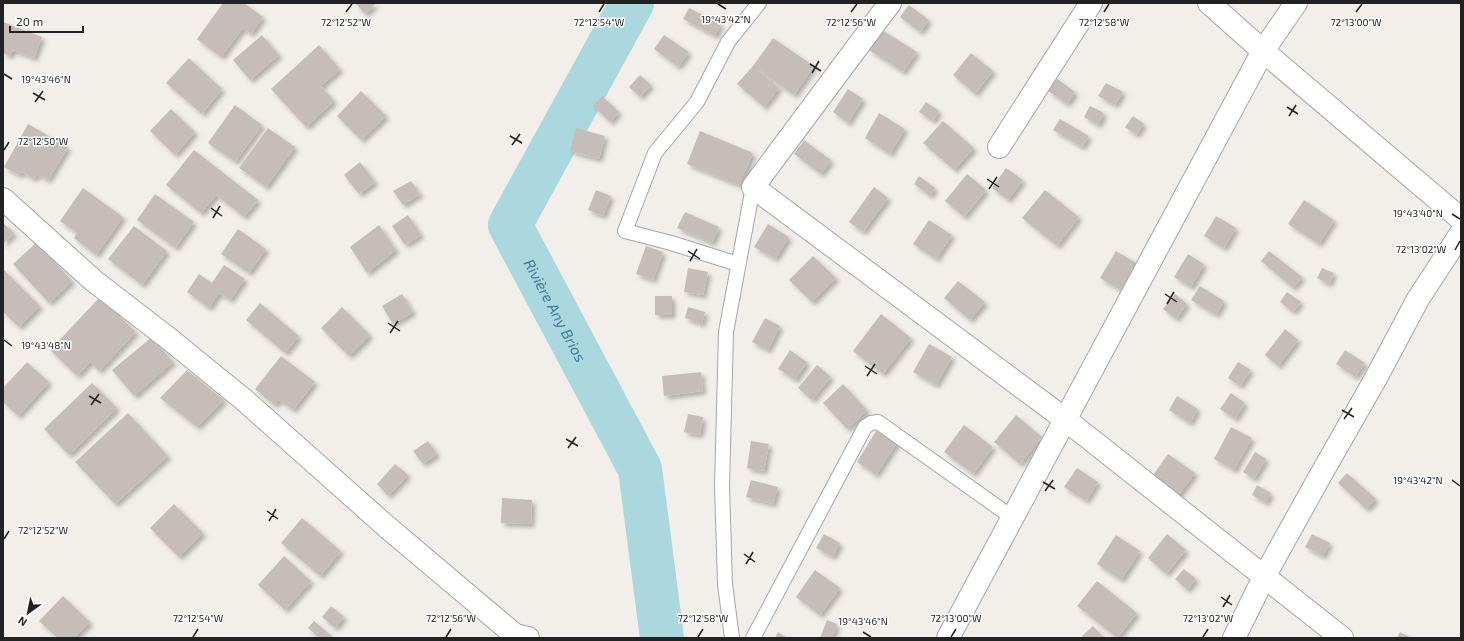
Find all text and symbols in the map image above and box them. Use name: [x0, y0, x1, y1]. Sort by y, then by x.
scale bar: [10, 8, 83, 34]
text: 19°43'42"N: [701, 13, 751, 25]
text: 20 m: [16, 14, 43, 28]
text: 72°12'52"W: [321, 16, 372, 28]
text: 72°12'54"W: [574, 16, 625, 28]
text: 72°12'56"W: [826, 16, 877, 28]
text: 72°12'58"W: [1079, 16, 1130, 28]
text: 72°13'00"W: [1330, 16, 1382, 28]
text: 19°43'46"N: [21, 73, 71, 85]
text: 72°12'50"W: [18, 135, 69, 147]
text: 19°43'40"N: [1393, 207, 1443, 219]
text: 72°13'02"W: [1396, 243, 1447, 255]
water label: Rivière Any Brios: [521, 256, 590, 365]
text: 19°43'48"N: [21, 339, 71, 351]
text: 19°43'42"N: [1393, 474, 1443, 486]
text: 72°12'52"W: [18, 524, 69, 536]
north arrow: [8, 593, 48, 633]
text: 72°12'54"W: [173, 612, 224, 624]
text: 72°12'56"W: [426, 612, 477, 624]
text: 72°12'58"W: [678, 612, 729, 624]
text: 72°13'00"W: [930, 612, 982, 624]
text: 72°13'02"W: [1183, 612, 1234, 624]
text: N: [15, 614, 29, 629]
text: 19°43'46"N: [838, 615, 888, 627]

